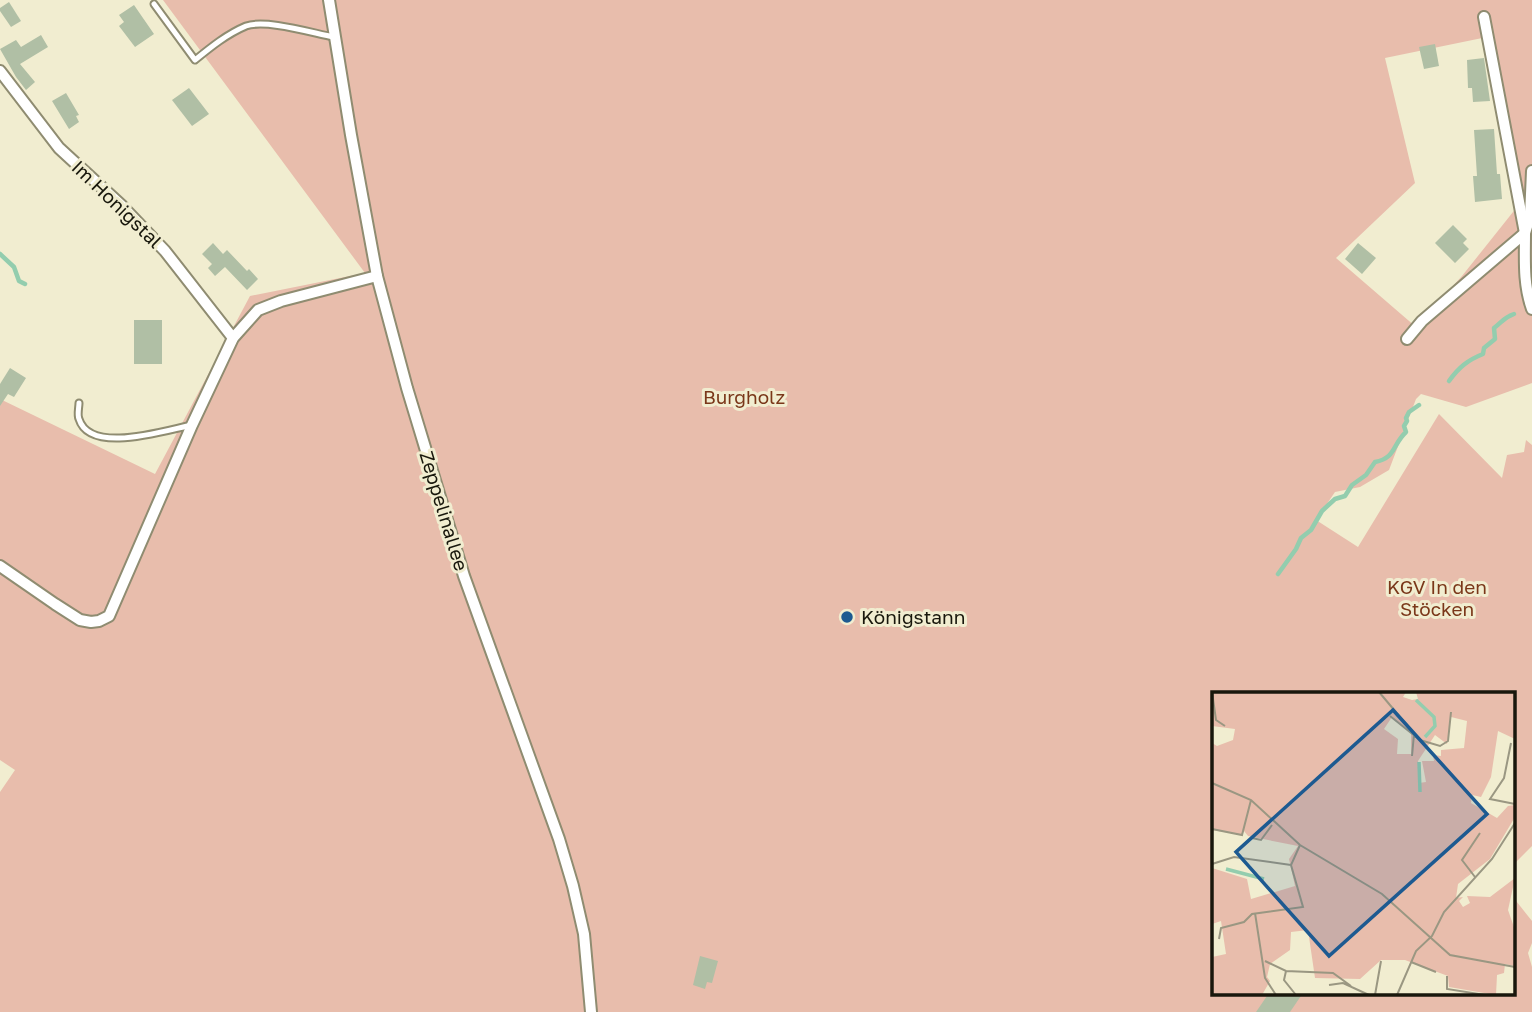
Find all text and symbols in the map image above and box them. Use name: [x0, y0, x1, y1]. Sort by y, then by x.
street label: Im Honigstal: [68, 155, 167, 252]
park label: Burgholz: [703, 385, 785, 408]
street label: Zeppelinallee: [415, 448, 474, 574]
park label: KGV In den Stöcken: [1387, 575, 1487, 620]
place label: Königstann: [861, 605, 965, 628]
marker: Königstann: [839, 609, 855, 625]
inset map: [1212, 692, 1514, 995]

